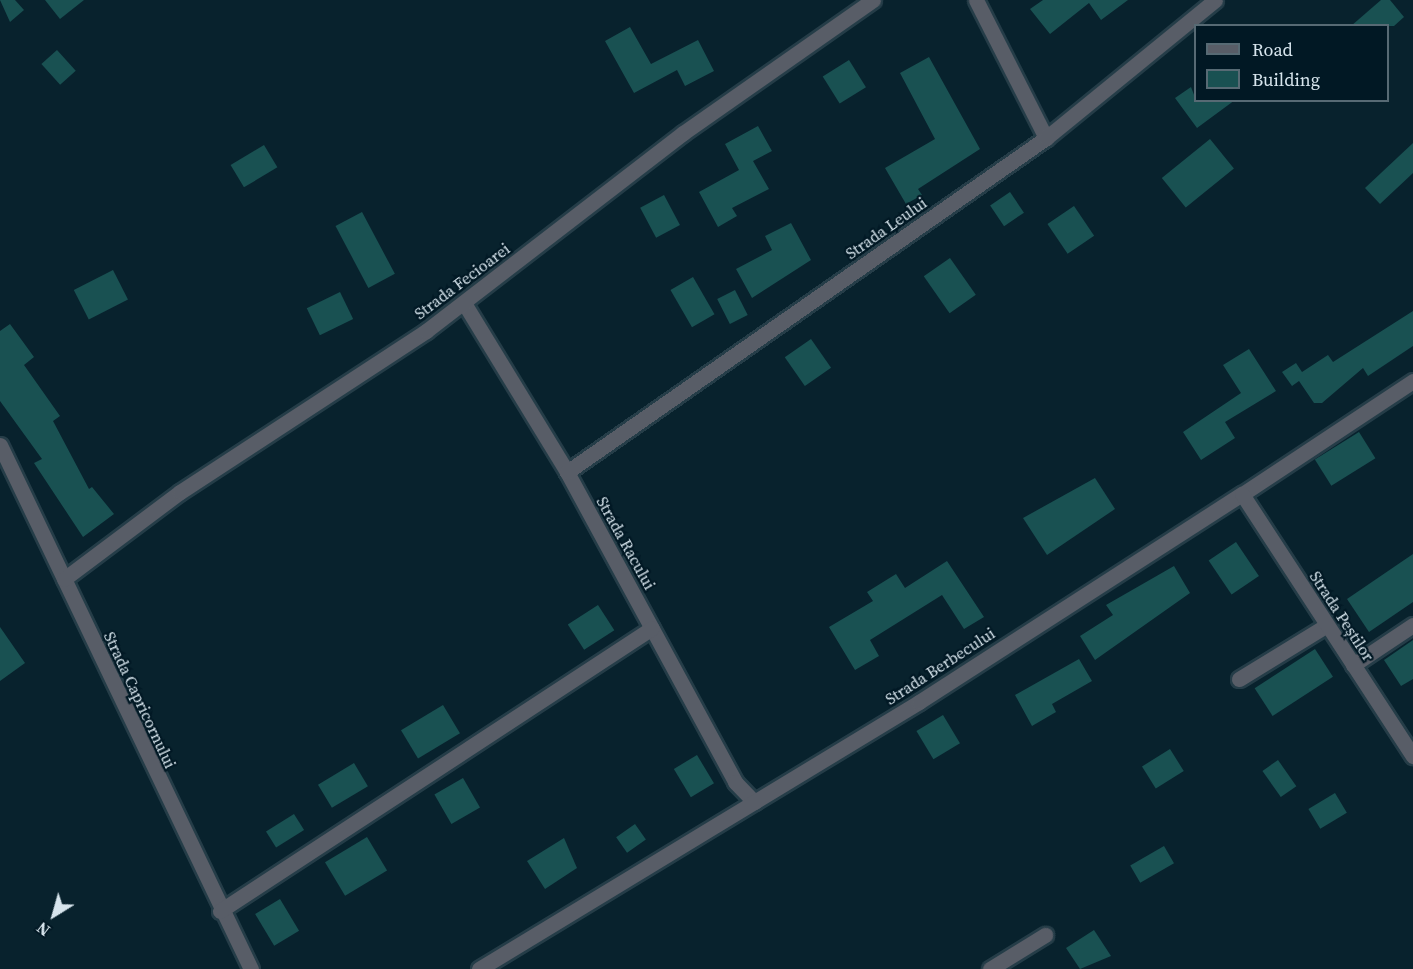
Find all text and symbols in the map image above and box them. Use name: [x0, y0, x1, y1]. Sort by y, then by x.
legend: [1194, 24, 1389, 102]
text: Road: [1252, 37, 1293, 62]
text: Building: [1252, 67, 1320, 92]
street label: Strada Leului: [842, 193, 930, 263]
street label: Strada Fecioarei: [411, 239, 513, 323]
street label: Strada Racului: [593, 493, 659, 593]
street label: Strada Peștilor: [1306, 567, 1378, 665]
street label: Strada Berbecului: [882, 623, 998, 709]
street label: Strada Capricornului: [100, 629, 180, 771]
north arrow: [24, 885, 84, 945]
text: N: [32, 917, 54, 942]

